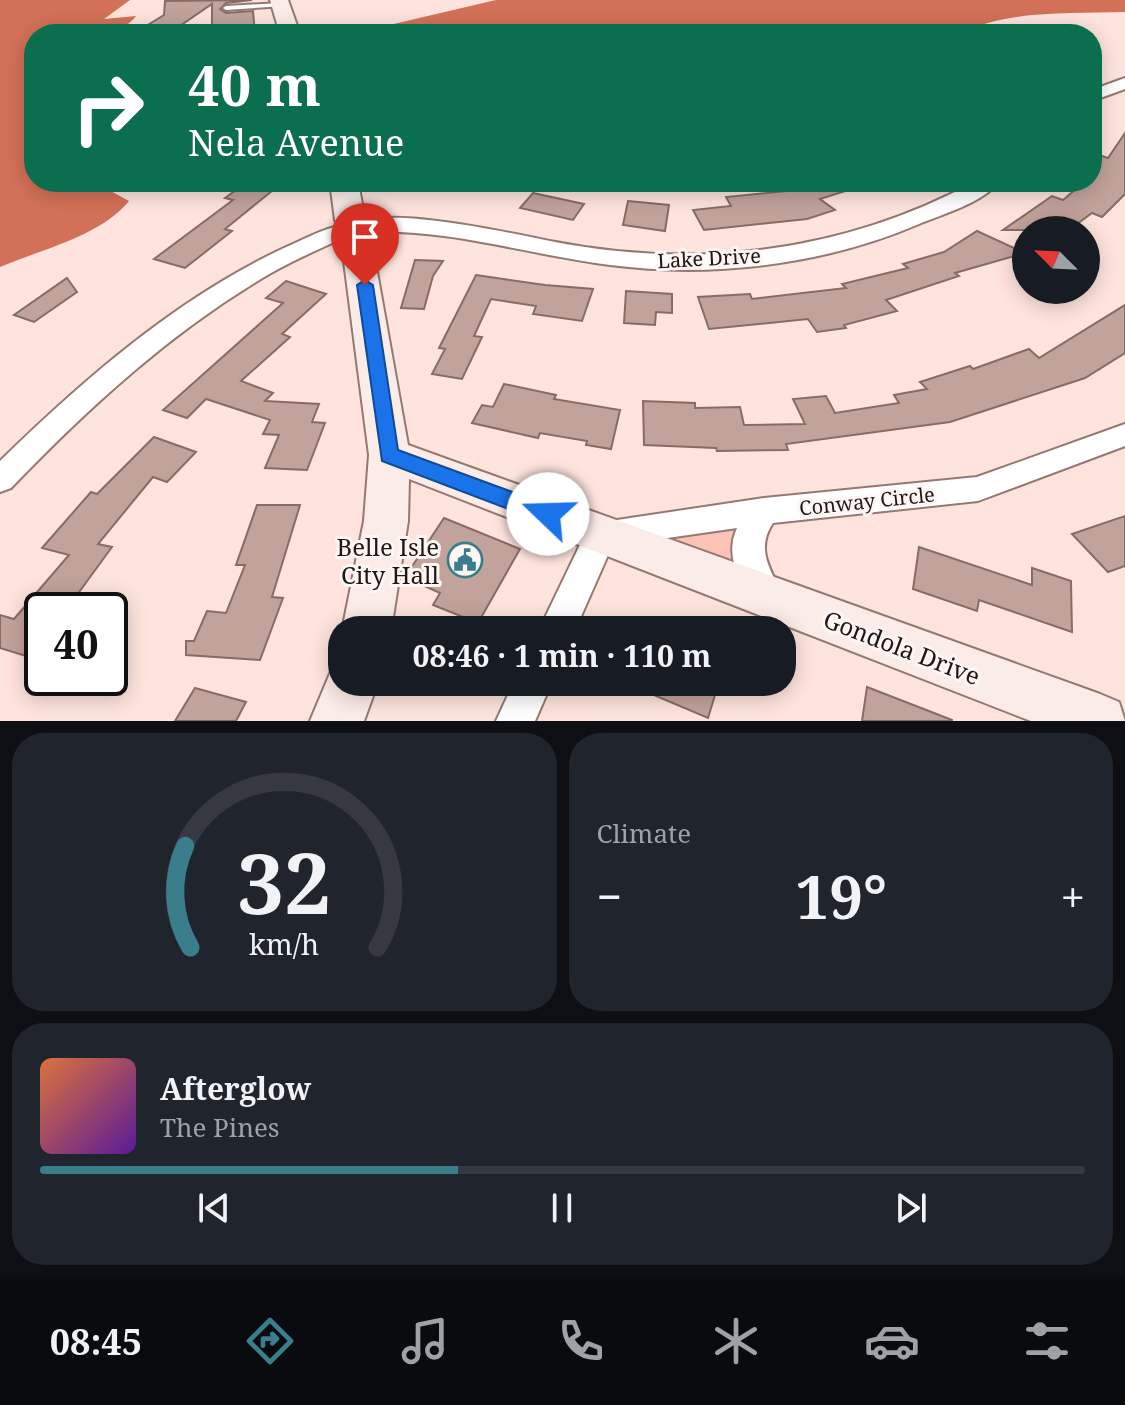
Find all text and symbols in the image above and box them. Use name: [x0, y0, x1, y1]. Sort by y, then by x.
text: 40 m: [188, 46, 321, 122]
icon: right: [56, 56, 160, 160]
text: Nela Avenue: [188, 118, 404, 167]
pin: [331, 203, 399, 285]
icon: arrive: [343, 215, 387, 259]
north arrow: [1012, 216, 1100, 304]
map controls: [1012, 216, 1100, 304]
street label: Lake Drive: [657, 242, 761, 274]
position arrow: [506, 472, 590, 556]
street label: Conway Circle: [798, 480, 936, 522]
place label: Belle Isle City Hall: [337, 530, 440, 591]
public building icon: Belle Isle City Hall: [446, 541, 484, 579]
speed limit sign: 40: [24, 592, 128, 696]
street label: Gondola Drive: [819, 602, 985, 692]
text: 08:46 · 1 min · 110 m: [413, 635, 711, 676]
text: Climate: [597, 815, 691, 851]
text: 32: [237, 825, 331, 938]
text: 19°: [795, 855, 887, 937]
text: −: [597, 866, 622, 926]
text: +: [1060, 866, 1085, 926]
text: km/h: [249, 924, 319, 963]
text: Afterglow: [160, 1068, 311, 1109]
text: The Pines: [160, 1109, 280, 1145]
icon: previous: [192, 1186, 236, 1230]
icon: pause: [540, 1186, 584, 1230]
icon: next: [889, 1186, 933, 1230]
icon: directions: [242, 1313, 298, 1369]
icon: music: [397, 1313, 453, 1369]
icon: phone: [553, 1313, 609, 1369]
icon: climate: [708, 1313, 764, 1369]
icon: car: [864, 1313, 920, 1369]
icon: filters: [1019, 1313, 1075, 1369]
text: 08:45: [50, 1317, 142, 1366]

